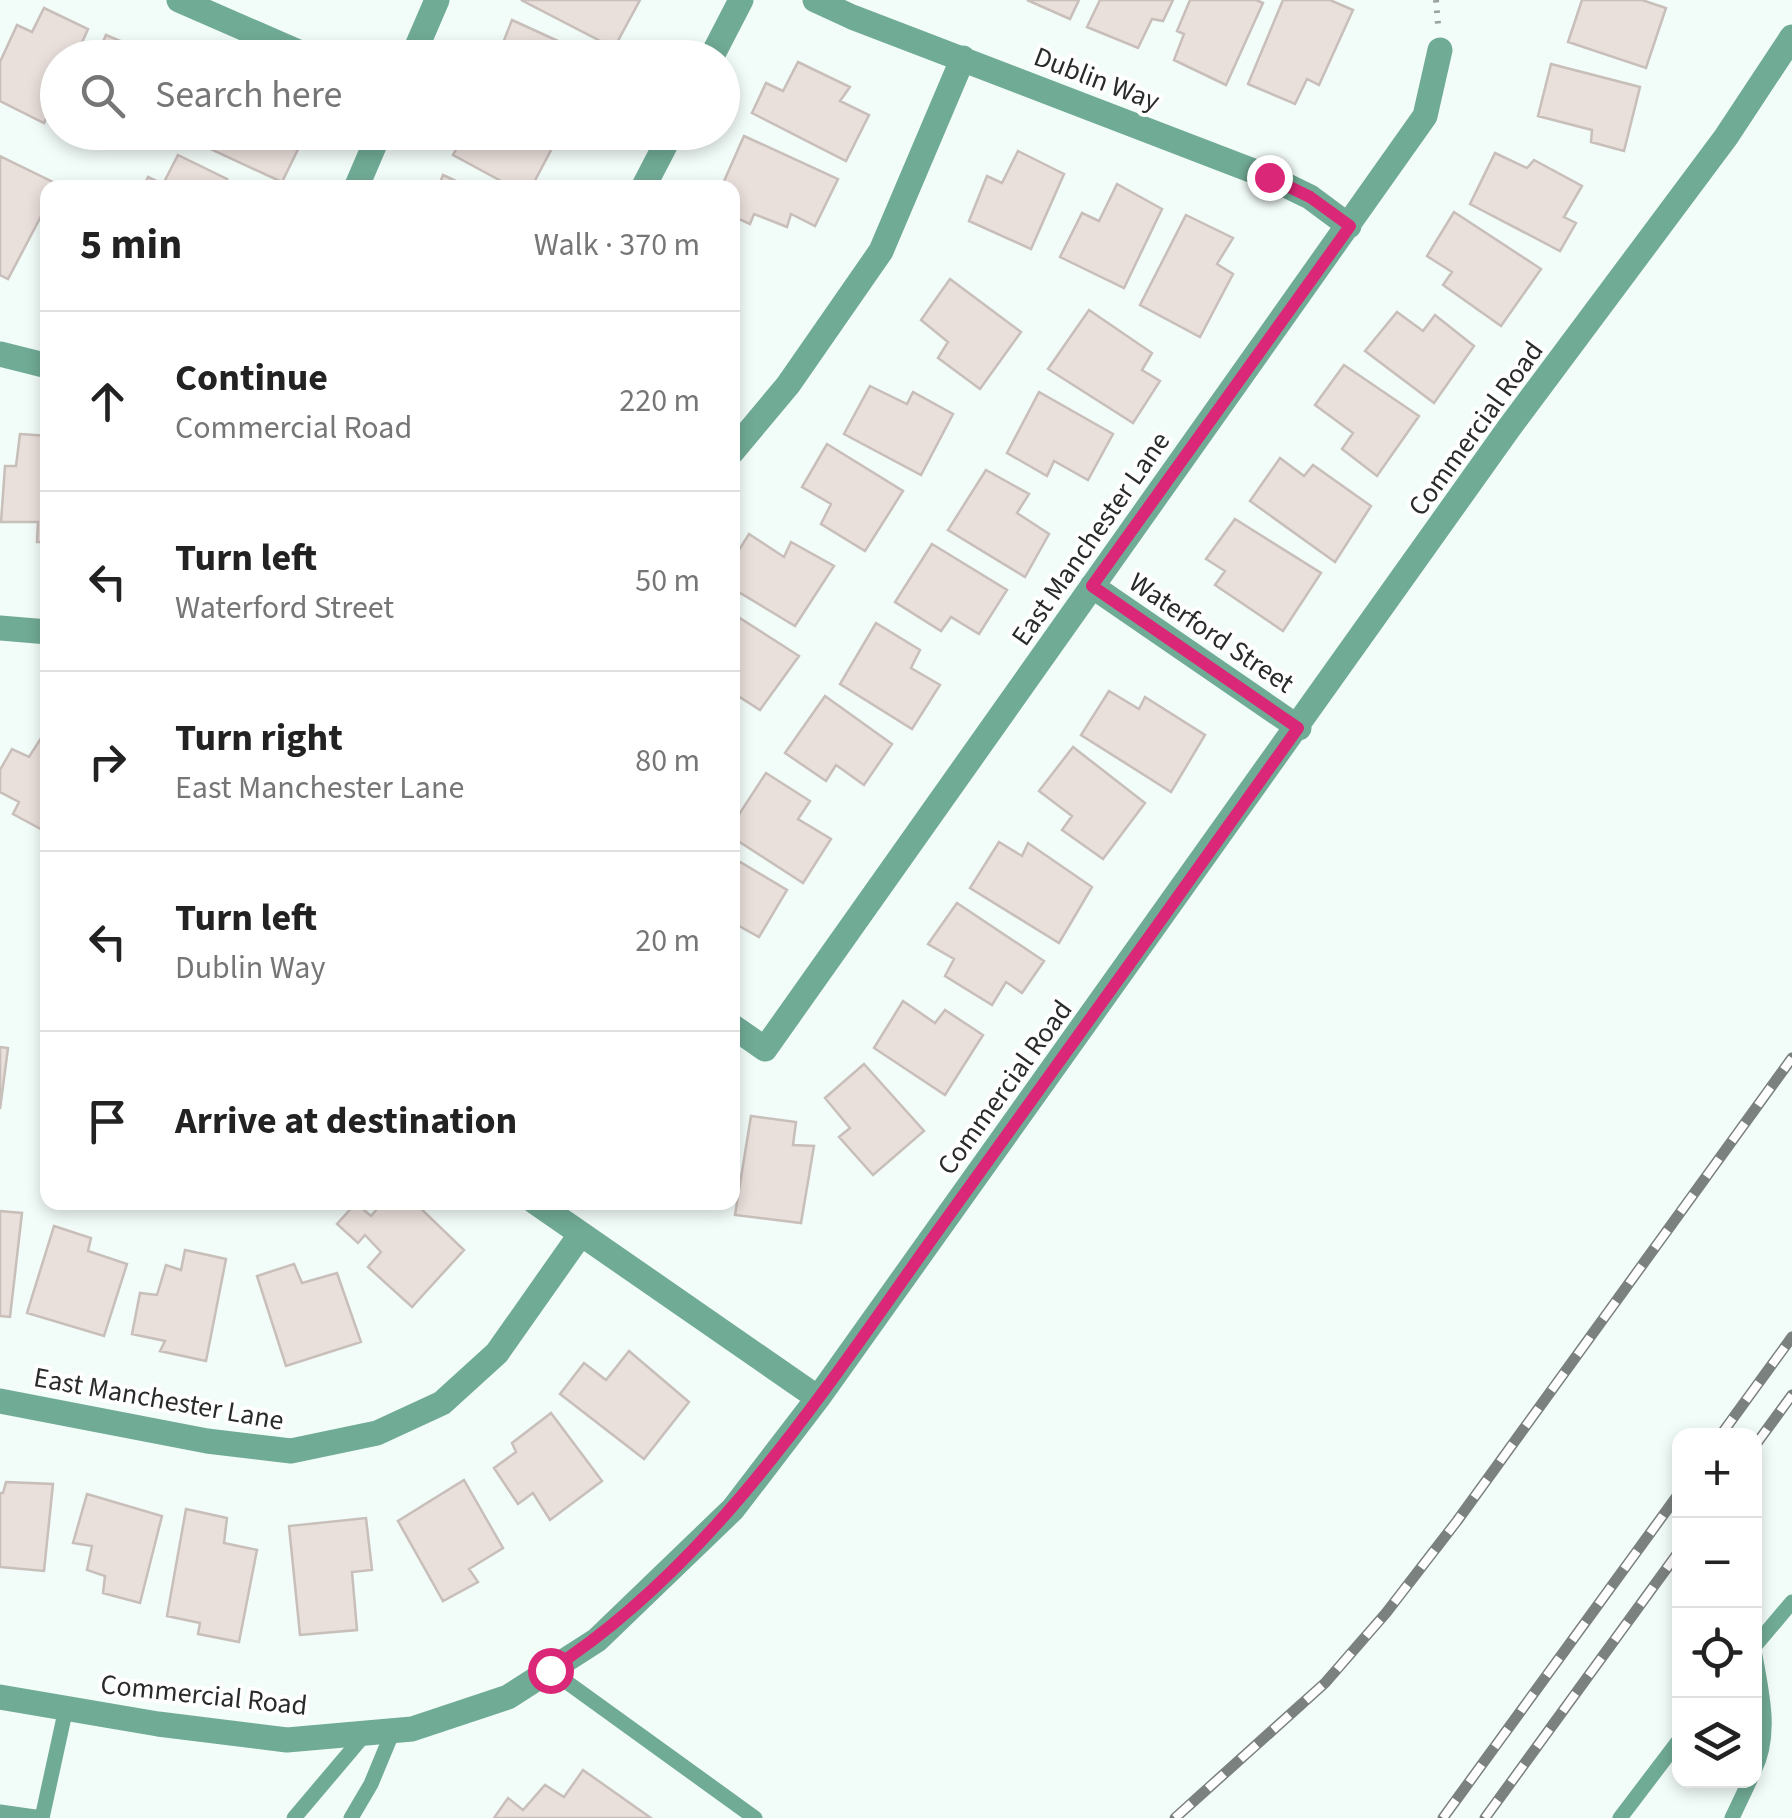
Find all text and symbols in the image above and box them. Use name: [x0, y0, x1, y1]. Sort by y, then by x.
street label: Dublin Way: [1028, 37, 1165, 121]
search box: [40, 40, 740, 150]
icon: search: [75, 68, 130, 123]
text: Search here: [155, 68, 342, 122]
route end: [1247, 155, 1293, 201]
text: 5 min: [80, 215, 182, 275]
text: Walk · 370 m: [534, 222, 700, 268]
street label: Commercial Road: [1399, 333, 1553, 524]
text: Continue: [175, 351, 328, 405]
icon: ahead: [80, 374, 135, 429]
text: 220 m: [619, 378, 700, 424]
text: Commercial Road: [175, 405, 412, 451]
street label: East Manchester Lane: [1002, 423, 1180, 654]
text: Turn left: [175, 531, 317, 585]
icon: left: [80, 554, 135, 609]
text: 50 m: [635, 558, 700, 604]
street label: Waterford Street: [1121, 563, 1303, 703]
text: Waterford Street: [175, 585, 394, 631]
text: Turn right: [175, 711, 343, 765]
icon: right: [80, 734, 135, 789]
text: 80 m: [635, 738, 700, 784]
text: East Manchester Lane: [175, 765, 464, 811]
text: Turn left: [175, 891, 317, 945]
icon: left: [80, 914, 135, 969]
text: 20 m: [635, 918, 700, 964]
text: Dublin Way: [175, 945, 325, 991]
street label: Commercial Road: [928, 992, 1082, 1183]
icon: arrive: [80, 1094, 135, 1149]
text: Arrive at destination: [175, 1094, 517, 1148]
street label: East Manchester Lane: [31, 1357, 287, 1441]
map controls: [1672, 1428, 1762, 1788]
button: +: [1672, 1428, 1762, 1518]
button: −: [1672, 1518, 1762, 1608]
button: locate: [1672, 1608, 1762, 1698]
route start: [528, 1648, 574, 1694]
street label: Commercial Road: [99, 1664, 309, 1726]
button: layers: [1672, 1698, 1762, 1788]

